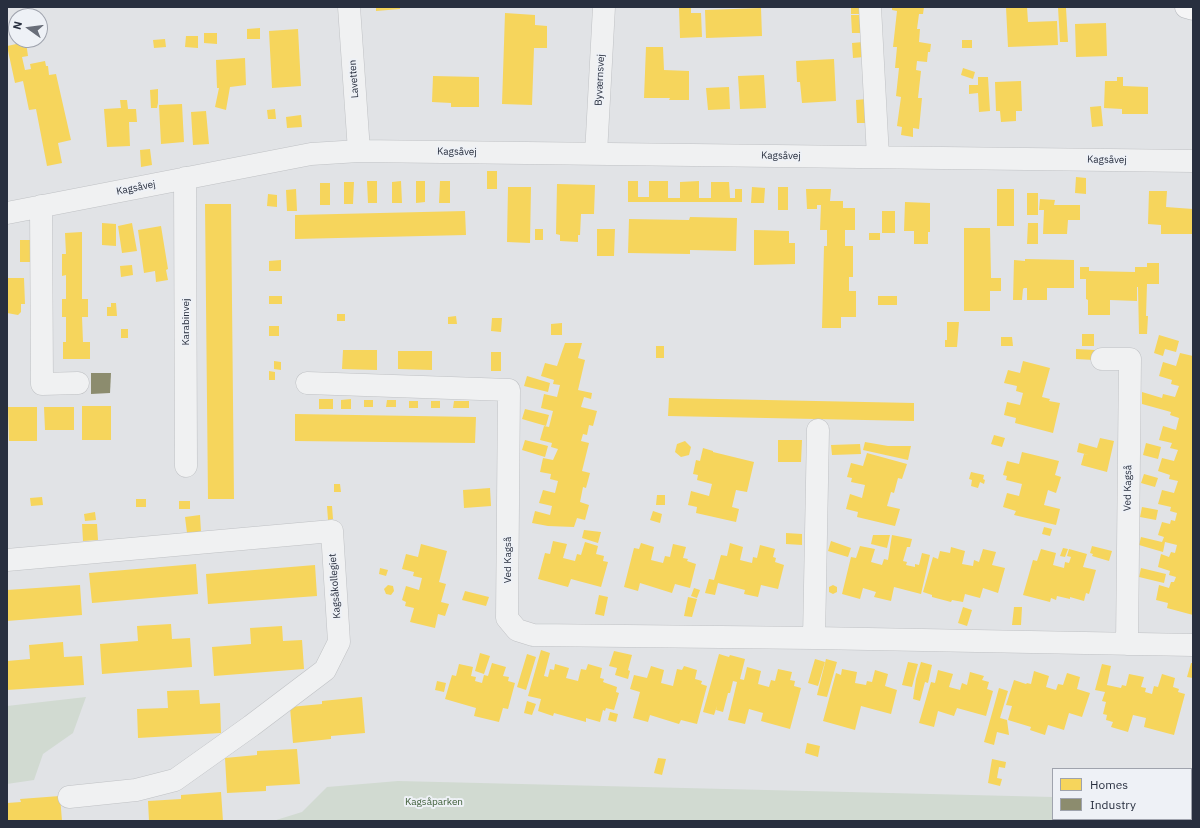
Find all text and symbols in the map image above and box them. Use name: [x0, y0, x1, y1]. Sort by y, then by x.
north arrow: [8, 8, 48, 48]
text: N: [10, 20, 25, 31]
street label: Byværnsvej: [593, 54, 607, 106]
street label: Lavetten: [347, 59, 361, 99]
street label: Kagsåvej: [437, 146, 477, 158]
street label: Kagsåvej: [761, 150, 801, 162]
street label: Kagsåvej: [1087, 154, 1127, 166]
street label: Kagsåvej: [115, 178, 157, 198]
street label: Karabinvej: [180, 298, 192, 346]
street label: Ved Kagså: [1122, 465, 1134, 511]
street label: Ved Kagså: [502, 537, 514, 583]
street label: Kagsåkollegiet: [327, 553, 343, 619]
legend: [1052, 768, 1192, 820]
text: Homes: [1090, 777, 1128, 792]
park label: Kagsåparken: [405, 796, 463, 808]
text: Industry: [1090, 797, 1136, 812]

